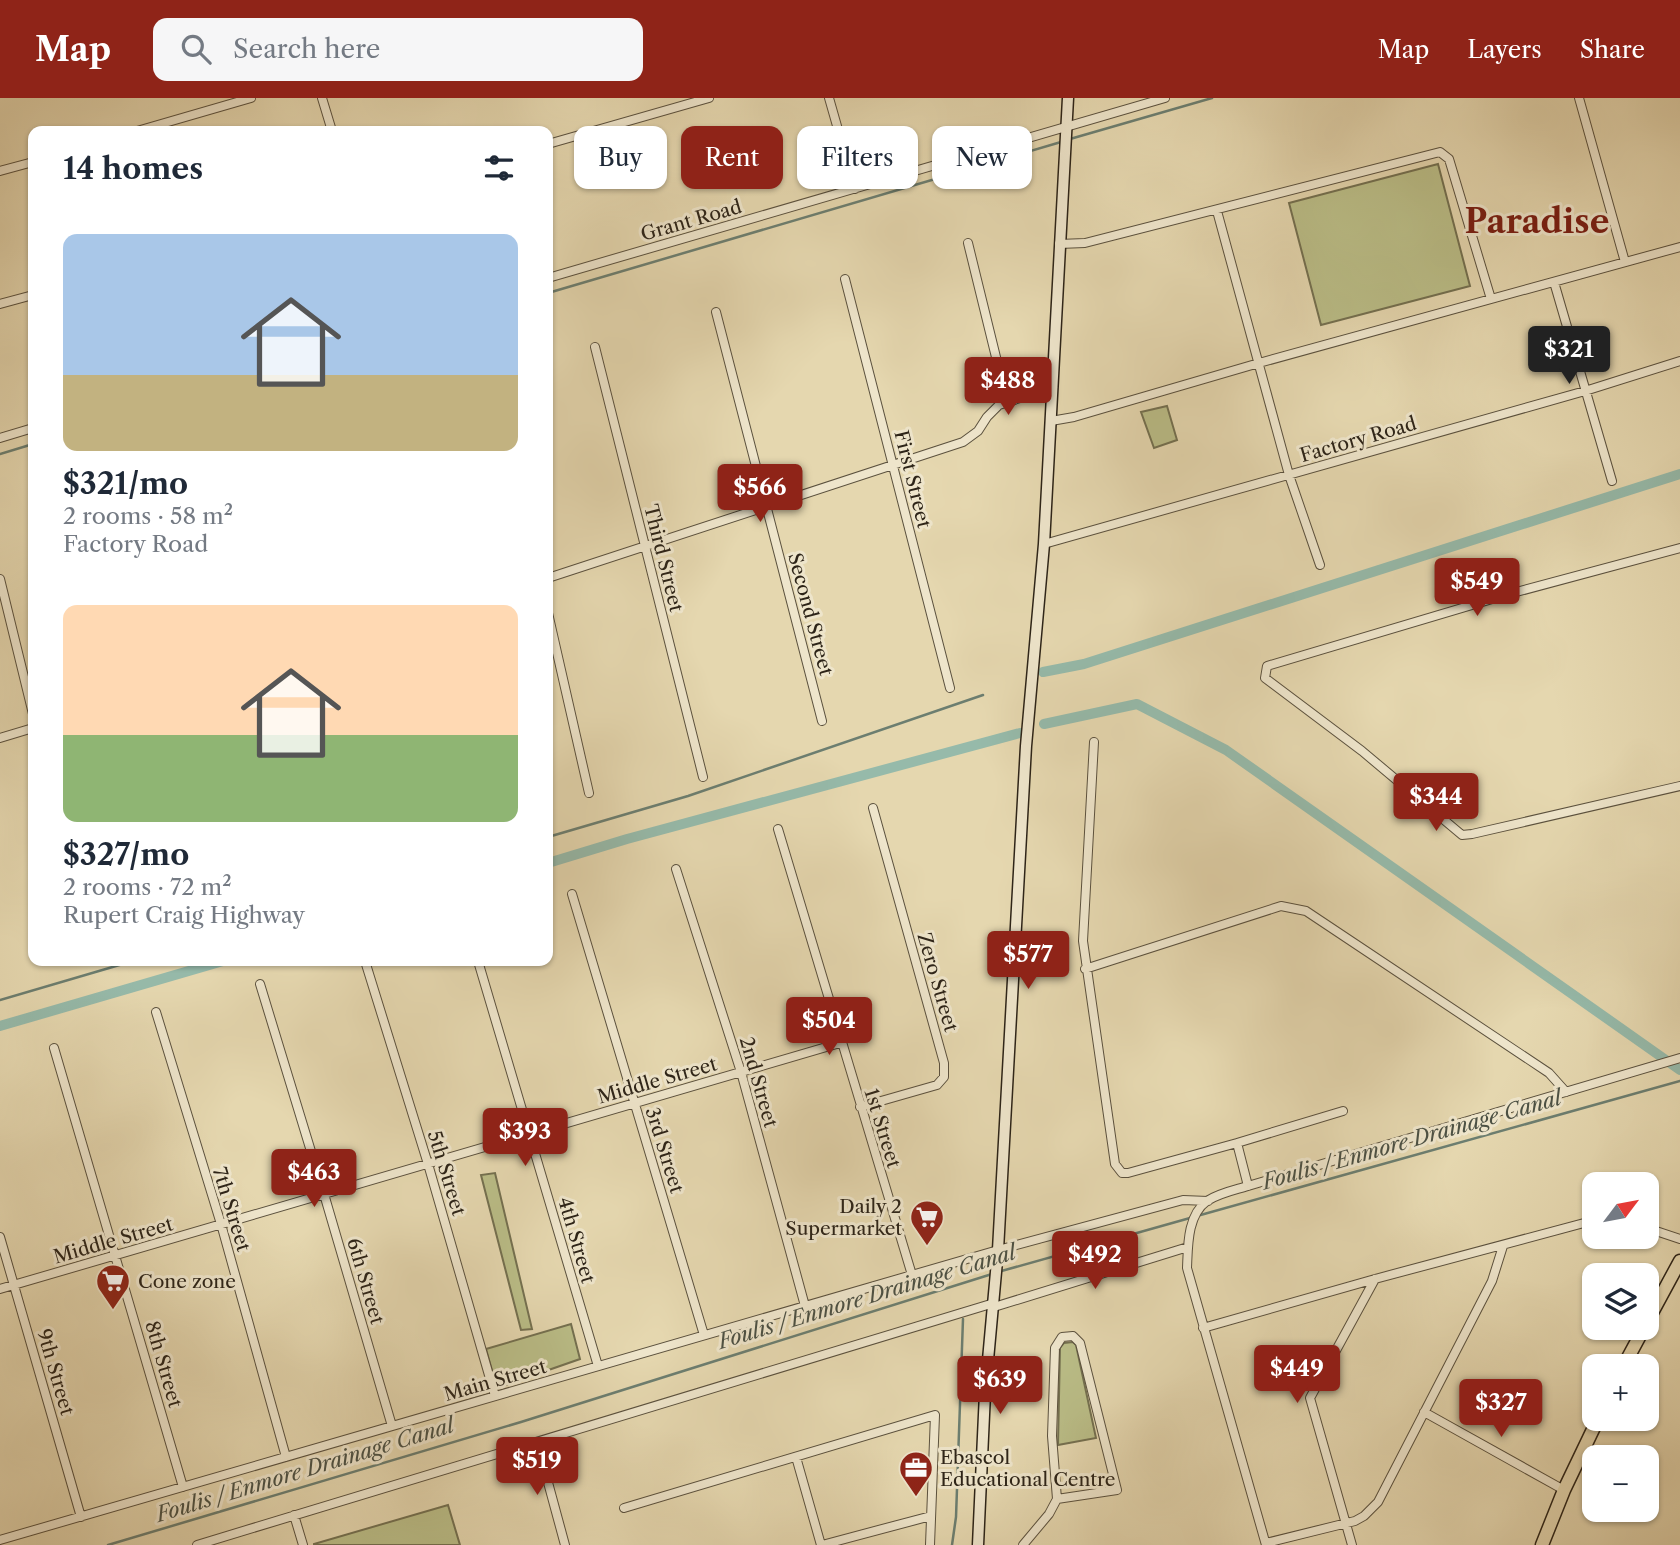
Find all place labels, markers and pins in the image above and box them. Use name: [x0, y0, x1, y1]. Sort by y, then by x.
pin: $321: [1528, 327, 1610, 386]
pin: $488: [967, 358, 1049, 417]
pin: $566: [719, 464, 801, 524]
pin: $549: [1436, 559, 1518, 618]
pin: $344: [1395, 774, 1477, 833]
pin: $577: [987, 932, 1069, 991]
pin: $504: [788, 998, 870, 1057]
pin: $393: [484, 1108, 566, 1168]
pin: $463: [273, 1150, 355, 1209]
place label: Daily 2 Supermarket: [785, 1195, 902, 1240]
supermarket icon: Daily 2 Supermarket: [908, 1198, 946, 1247]
pin: $492: [1054, 1232, 1136, 1291]
supermarket icon: Cone zone: [94, 1262, 132, 1311]
place label: Cone zone: [138, 1270, 236, 1293]
pin: $449: [1256, 1346, 1338, 1405]
pin: $639: [959, 1356, 1041, 1416]
pin: $327: [1460, 1380, 1542, 1439]
pin: $519: [496, 1438, 578, 1497]
place label: Ebascol Educational Centre: [940, 1446, 1115, 1491]
office icon: Ebascol Educational Centre: [897, 1449, 935, 1498]

